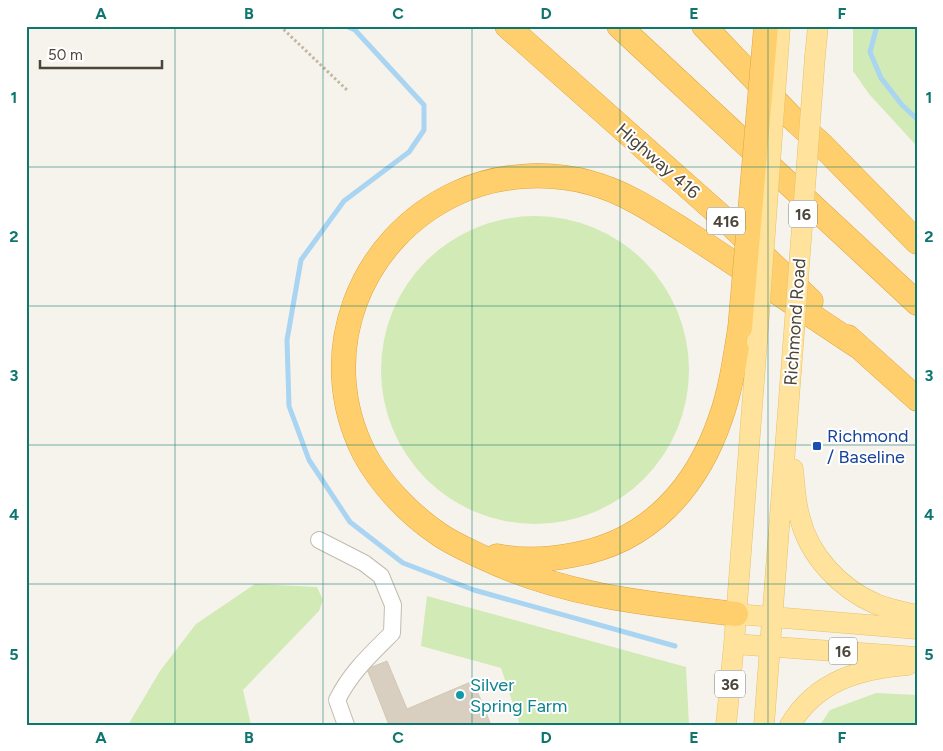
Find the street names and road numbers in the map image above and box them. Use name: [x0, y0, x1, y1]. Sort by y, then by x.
street label: Highway 416: [612, 119, 704, 203]
road number: 16: [789, 200, 817, 228]
road number: 416: [707, 208, 745, 235]
street label: Richmond Road: [780, 258, 810, 386]
road number: 16: [829, 637, 857, 664]
road number: 36: [715, 671, 745, 698]

